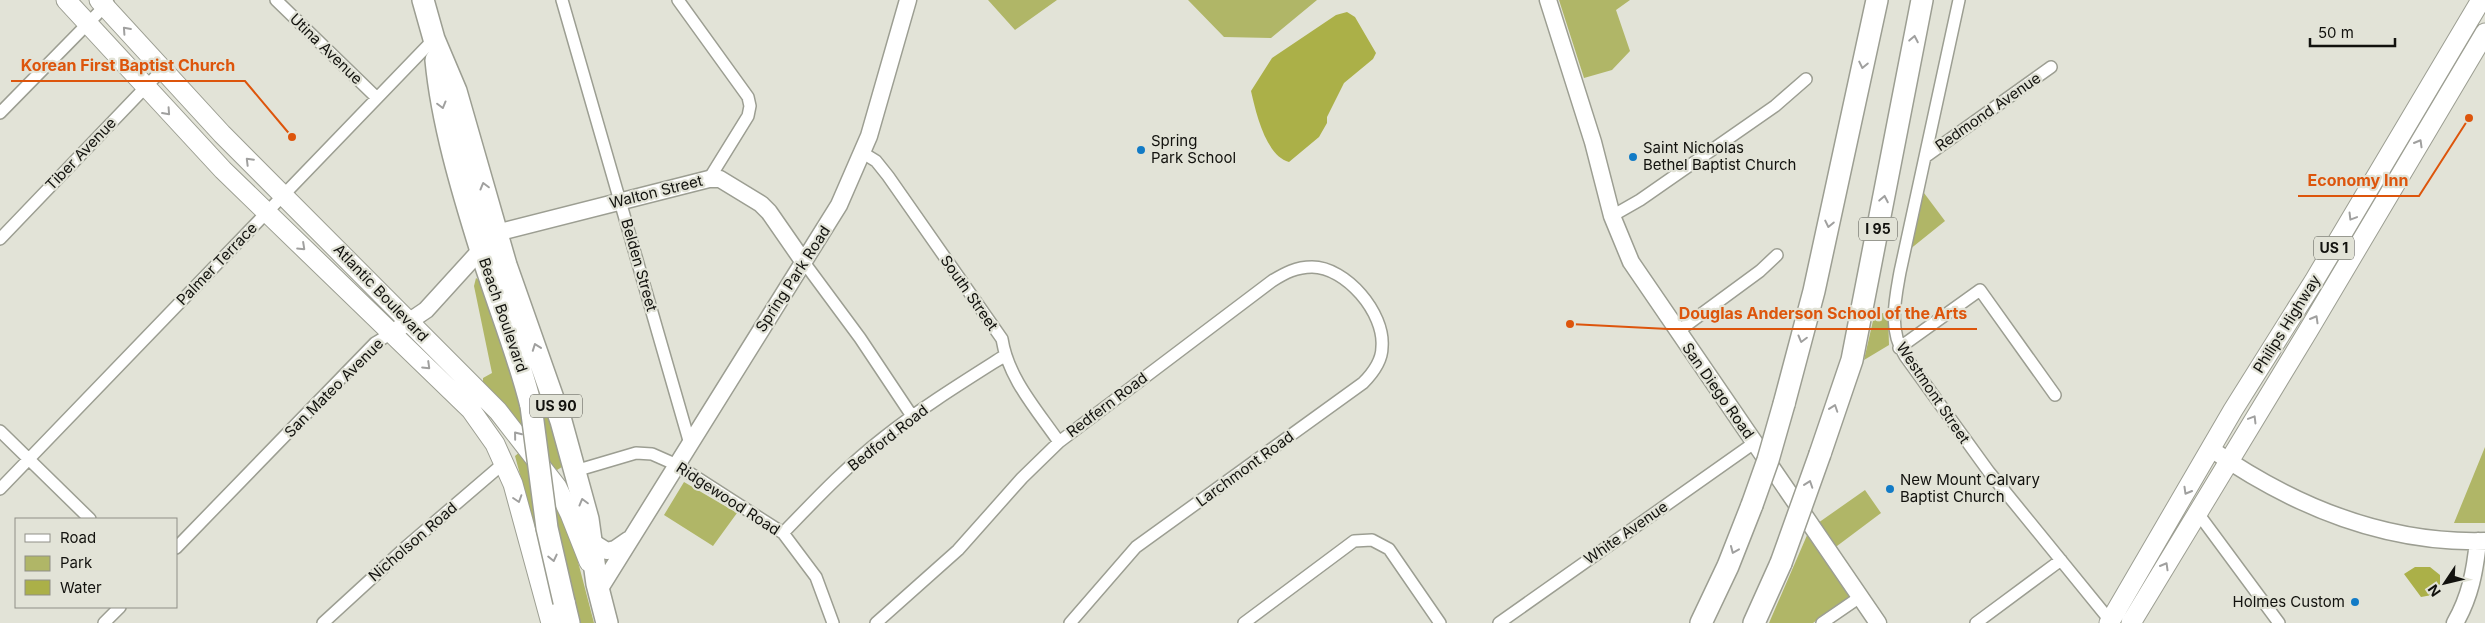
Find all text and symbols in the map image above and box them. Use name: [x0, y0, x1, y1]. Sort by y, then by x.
street label: Utina Avenue: [286, 9, 367, 88]
scale bar: [2310, 15, 2395, 47]
text: 50 m: [2318, 23, 2354, 42]
one-way arrow: [123, 26, 132, 35]
one-way arrow: [1909, 35, 1919, 44]
callout: Korean First Baptist Church: [11, 50, 245, 81]
text: Korean First Baptist Church: [21, 55, 235, 75]
one-way arrow: [1858, 60, 1869, 69]
street label: Redmond Avenue: [1931, 68, 2044, 155]
one-way arrow: [436, 101, 447, 109]
one-way arrow: [161, 106, 170, 115]
street label: Tiber Avenue: [41, 113, 120, 194]
place label: Spring Park School: [1151, 131, 1236, 167]
place label: Saint Nicholas Bethel Baptist Church: [1643, 138, 1796, 174]
one-way arrow: [2413, 140, 2423, 149]
marker: Spring Park School: [1135, 144, 1147, 156]
marker: Saint Nicholas Bethel Baptist Church: [1627, 151, 1639, 163]
one-way arrow: [246, 157, 255, 166]
callout: Economy Inn: [2298, 165, 2419, 196]
text: Economy Inn: [2308, 170, 2408, 190]
street label: Walton Street: [607, 171, 705, 212]
one-way arrow: [479, 182, 490, 191]
one-way arrow: [1878, 194, 1888, 203]
one-way arrow: [2349, 211, 2359, 220]
street label: Belden Street: [617, 216, 662, 313]
street label: Palmer Terrace: [172, 218, 261, 309]
road number: I 95: [1859, 218, 1897, 240]
one-way arrow: [1824, 219, 1835, 228]
street label: Spring Park Road: [751, 222, 834, 336]
road number: US 1: [2314, 237, 2354, 260]
street label: Atlantic Boulevard: [330, 240, 433, 345]
one-way arrow: [296, 241, 305, 250]
street label: South Street: [936, 251, 1002, 334]
street label: Beach Boulevard: [475, 255, 532, 375]
street label: Philips Highway: [2249, 271, 2325, 376]
callout: Douglas Anderson School of the Arts: [1668, 298, 1977, 329]
text: Douglas Anderson School of the Arts: [1679, 303, 1967, 323]
one-way arrow: [2309, 316, 2319, 325]
street label: San Mateo Avenue: [280, 334, 387, 441]
one-way arrow: [1797, 334, 1808, 343]
street label: Westmont Street: [1893, 338, 1974, 447]
street label: San Diego Road: [1678, 339, 1759, 442]
one-way arrow: [532, 343, 542, 351]
one-way arrow: [422, 361, 431, 370]
street label: Redfern Road: [1062, 368, 1151, 441]
road number: US 90: [530, 394, 582, 418]
street label: Bedford Road: [844, 400, 932, 475]
one-way arrow: [1829, 404, 1839, 412]
one-way arrow: [2247, 415, 2257, 424]
street label: Larchmont Road: [1192, 427, 1297, 510]
one-way arrow: [515, 432, 523, 441]
street label: Ridgewood Road: [673, 458, 784, 539]
place label: New Mount Calvary Baptist Church: [1900, 470, 2040, 506]
one-way arrow: [1804, 480, 1814, 489]
marker: New Mount Calvary Baptist Church: [1884, 483, 1896, 495]
one-way arrow: [2183, 486, 2193, 495]
one-way arrow: [512, 494, 522, 502]
street label: White Avenue: [1580, 497, 1671, 568]
street label: Nicholson Road: [364, 498, 461, 585]
one-way arrow: [578, 498, 589, 506]
legend: [15, 518, 178, 608]
text: Road: [60, 528, 96, 547]
one-way arrow: [1730, 546, 1740, 554]
text: Park: [60, 553, 93, 572]
one-way arrow: [547, 554, 558, 562]
north arrow: [2420, 558, 2470, 608]
one-way arrow: [2158, 563, 2168, 572]
text: Water: [60, 578, 102, 597]
text: N: [2424, 581, 2444, 600]
place label: Holmes Custom: [2233, 592, 2345, 611]
marker: Holmes Custom: [2349, 596, 2361, 608]

